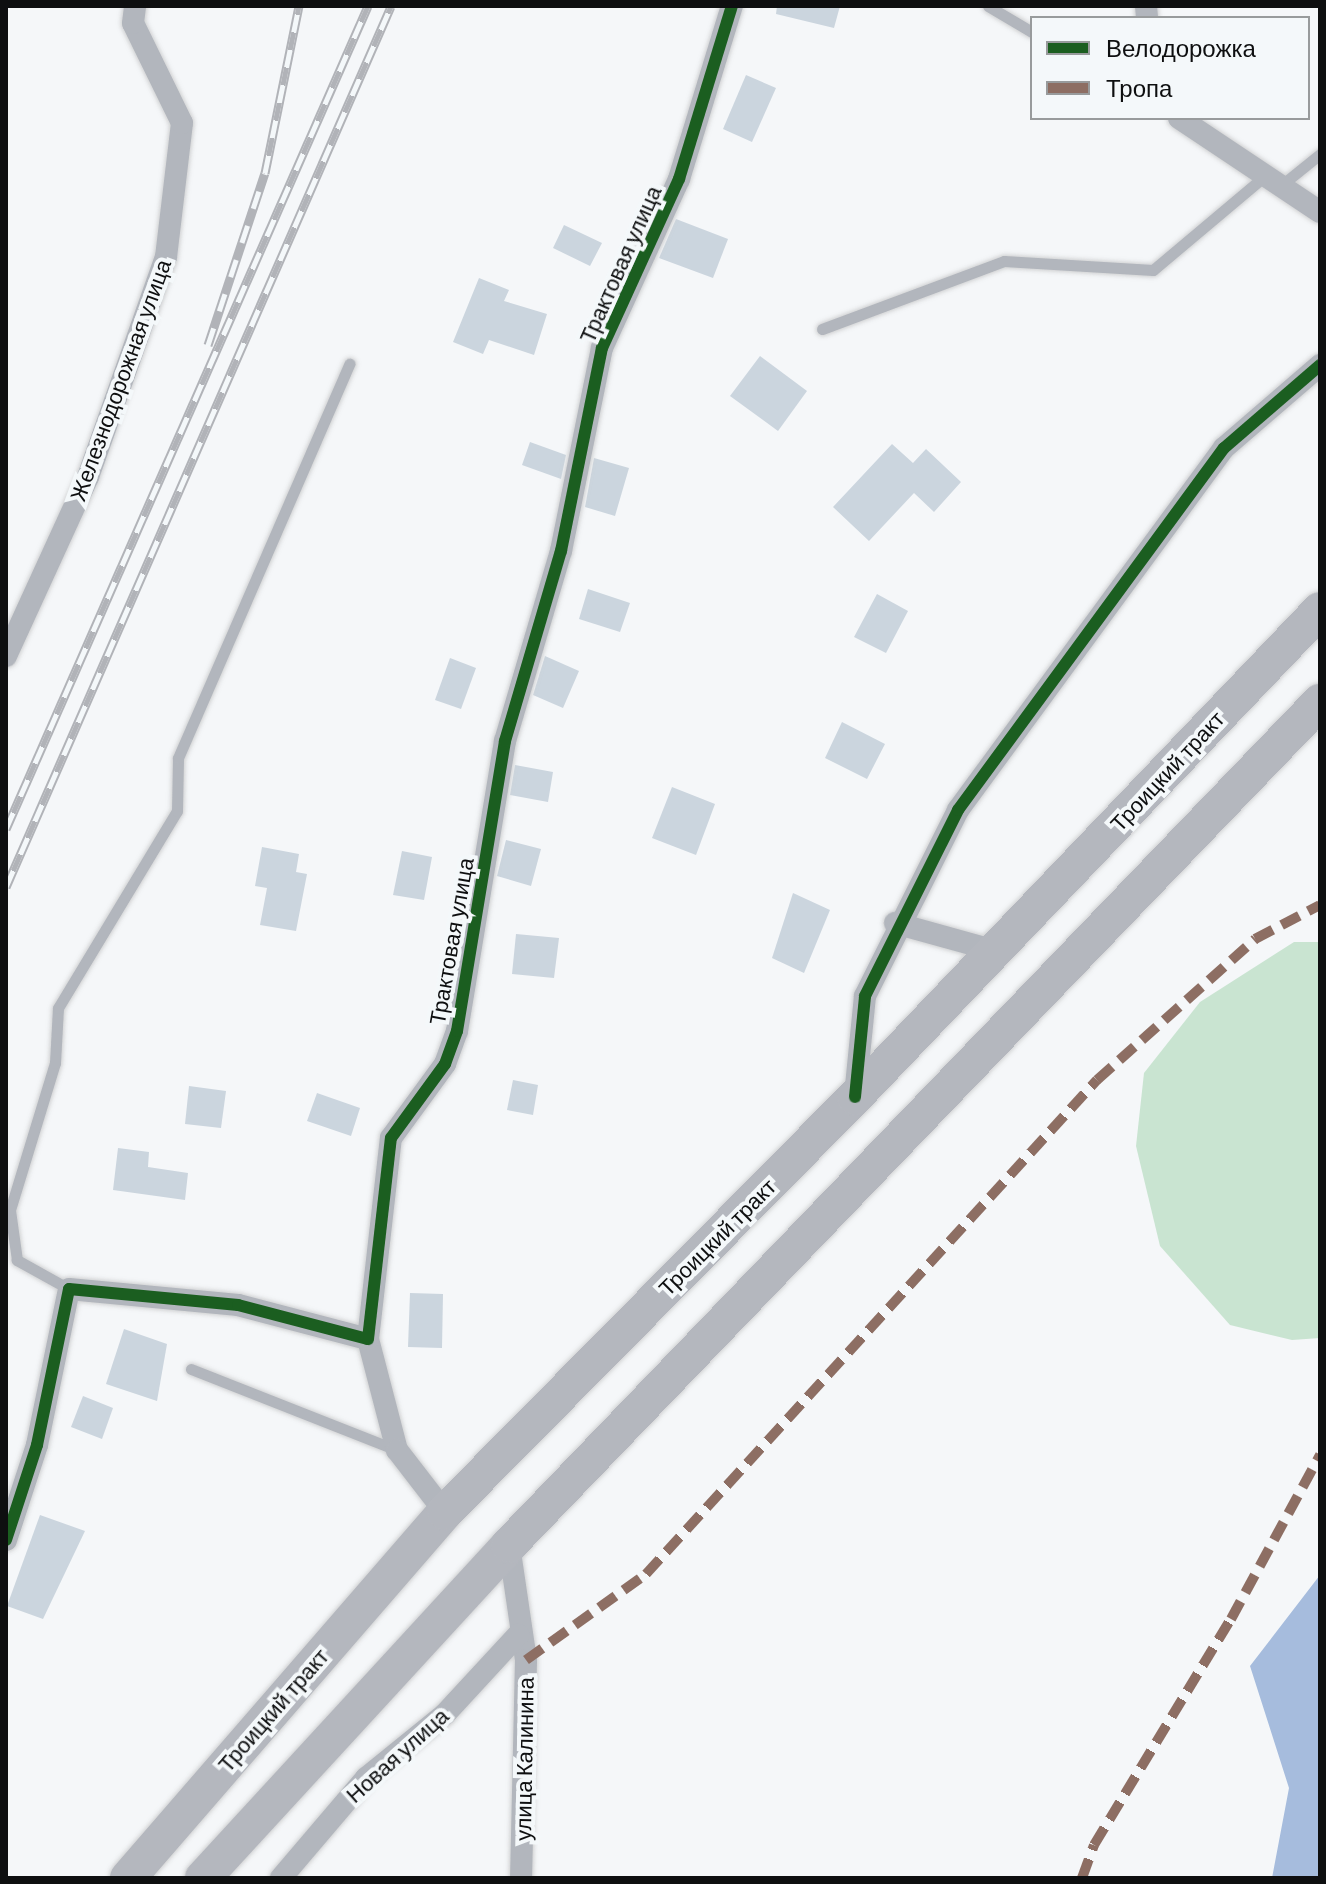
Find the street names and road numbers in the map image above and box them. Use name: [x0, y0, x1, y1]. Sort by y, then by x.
street label: Трактовая улица: [574, 181, 666, 347]
street label: Железнодорожная улица: [64, 256, 176, 504]
street label: Троицкий тракт: [1105, 705, 1229, 837]
street label: Трактовая улица: [423, 855, 479, 1027]
street label: Троицкий тракт: [653, 1173, 781, 1301]
street label: Троицкий тракт: [212, 1643, 334, 1777]
street label: улица Калинина: [509, 1677, 539, 1841]
street label: Новая улица: [340, 1702, 454, 1808]

